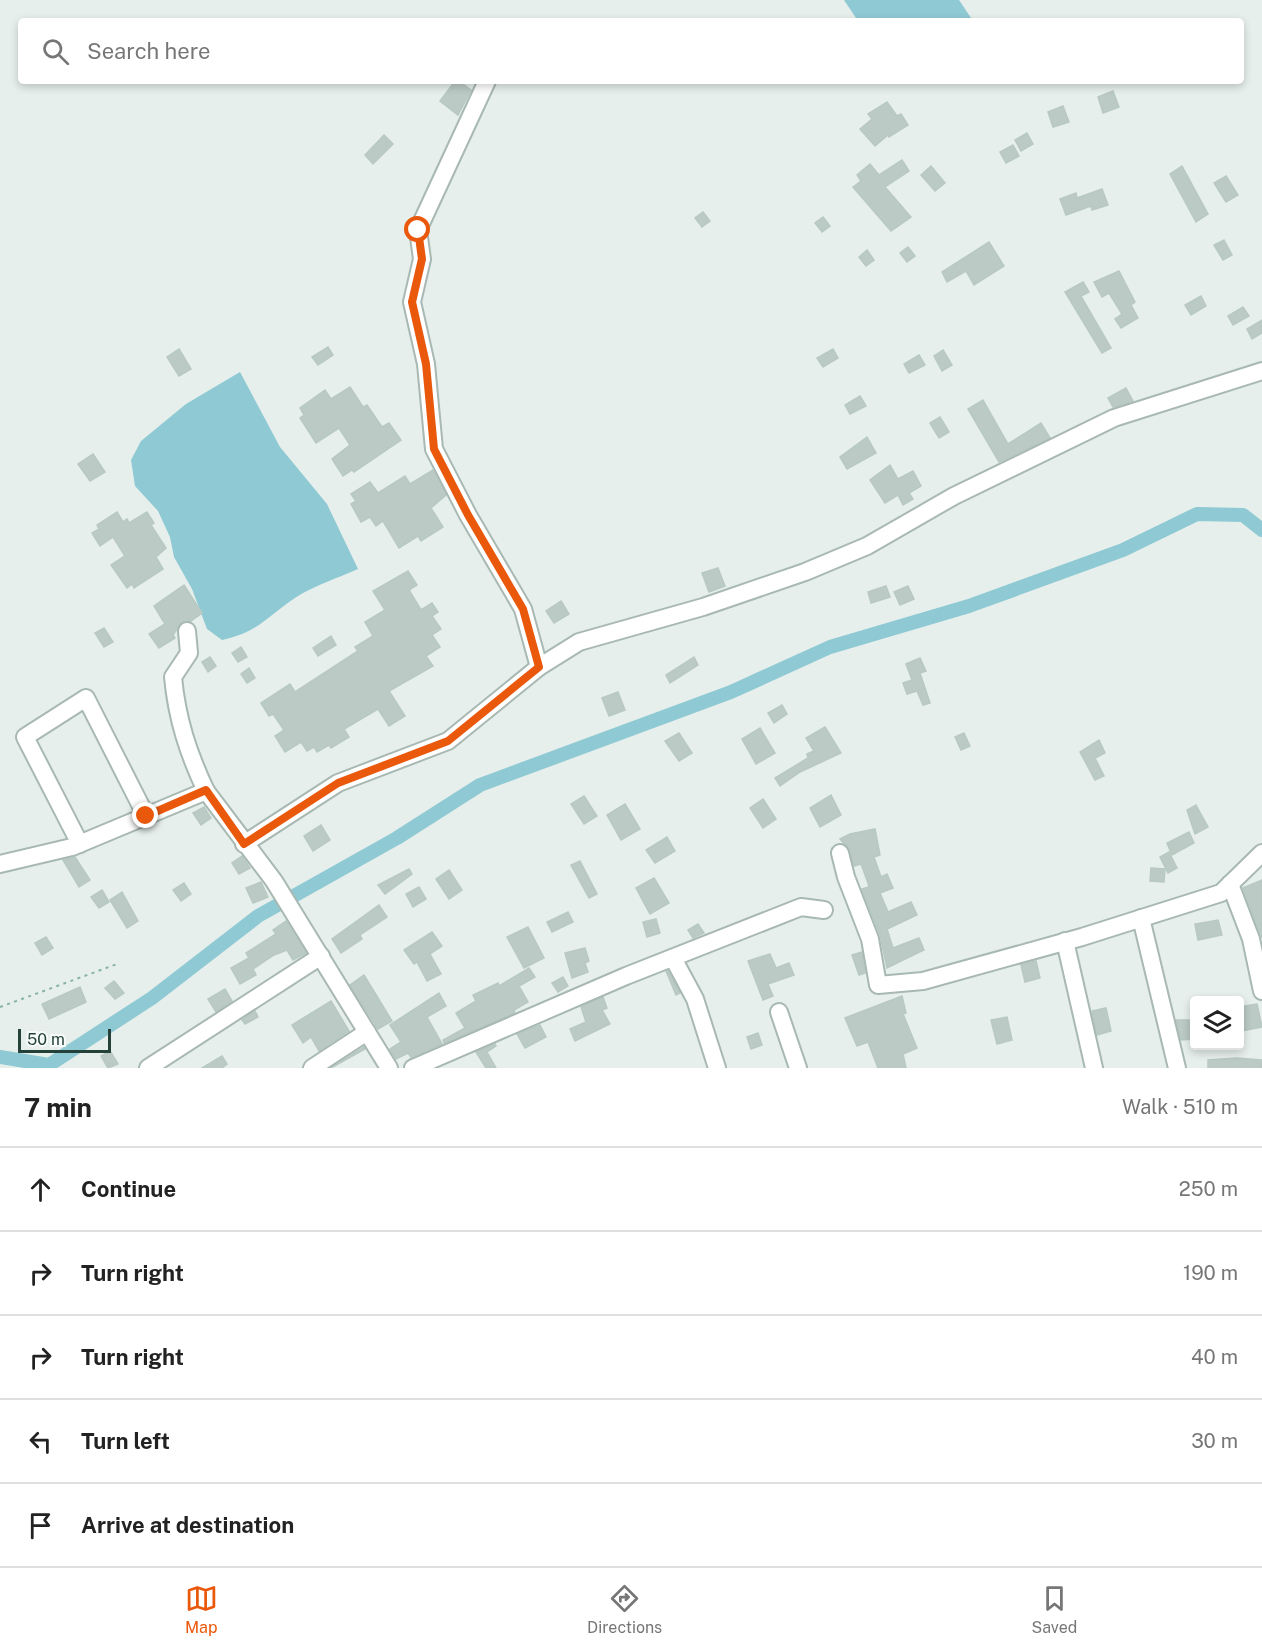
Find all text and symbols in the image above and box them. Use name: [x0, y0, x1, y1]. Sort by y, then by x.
search box: [18, 18, 1244, 84]
icon: search: [39, 35, 72, 68]
text: Search here: [87, 38, 211, 64]
route start: [404, 216, 430, 242]
route end: [132, 802, 158, 828]
map controls: [1190, 996, 1244, 1050]
button: layers: [1190, 996, 1244, 1050]
scale bar: [18, 1026, 111, 1054]
text: 50 m: [27, 1030, 65, 1049]
text: 7 min: [24, 1092, 92, 1123]
text: Walk · 510 m: [1122, 1095, 1238, 1119]
icon: ahead: [24, 1173, 57, 1206]
text: Continue: [81, 1176, 176, 1202]
text: 250 m: [1179, 1177, 1238, 1201]
icon: right: [24, 1257, 57, 1290]
text: Turn right: [81, 1260, 184, 1286]
text: 190 m: [1183, 1261, 1238, 1285]
icon: right: [24, 1341, 57, 1374]
text: Turn right: [81, 1344, 184, 1370]
text: 40 m: [1191, 1345, 1238, 1369]
icon: left: [24, 1425, 57, 1458]
text: Turn left: [81, 1428, 170, 1454]
text: 30 m: [1191, 1429, 1238, 1453]
icon: arrive: [24, 1509, 57, 1542]
text: Arrive at destination: [81, 1512, 294, 1538]
tab: Map: [185, 1582, 218, 1637]
tab: Directions: [587, 1582, 662, 1637]
tab: Saved: [1032, 1582, 1077, 1637]

